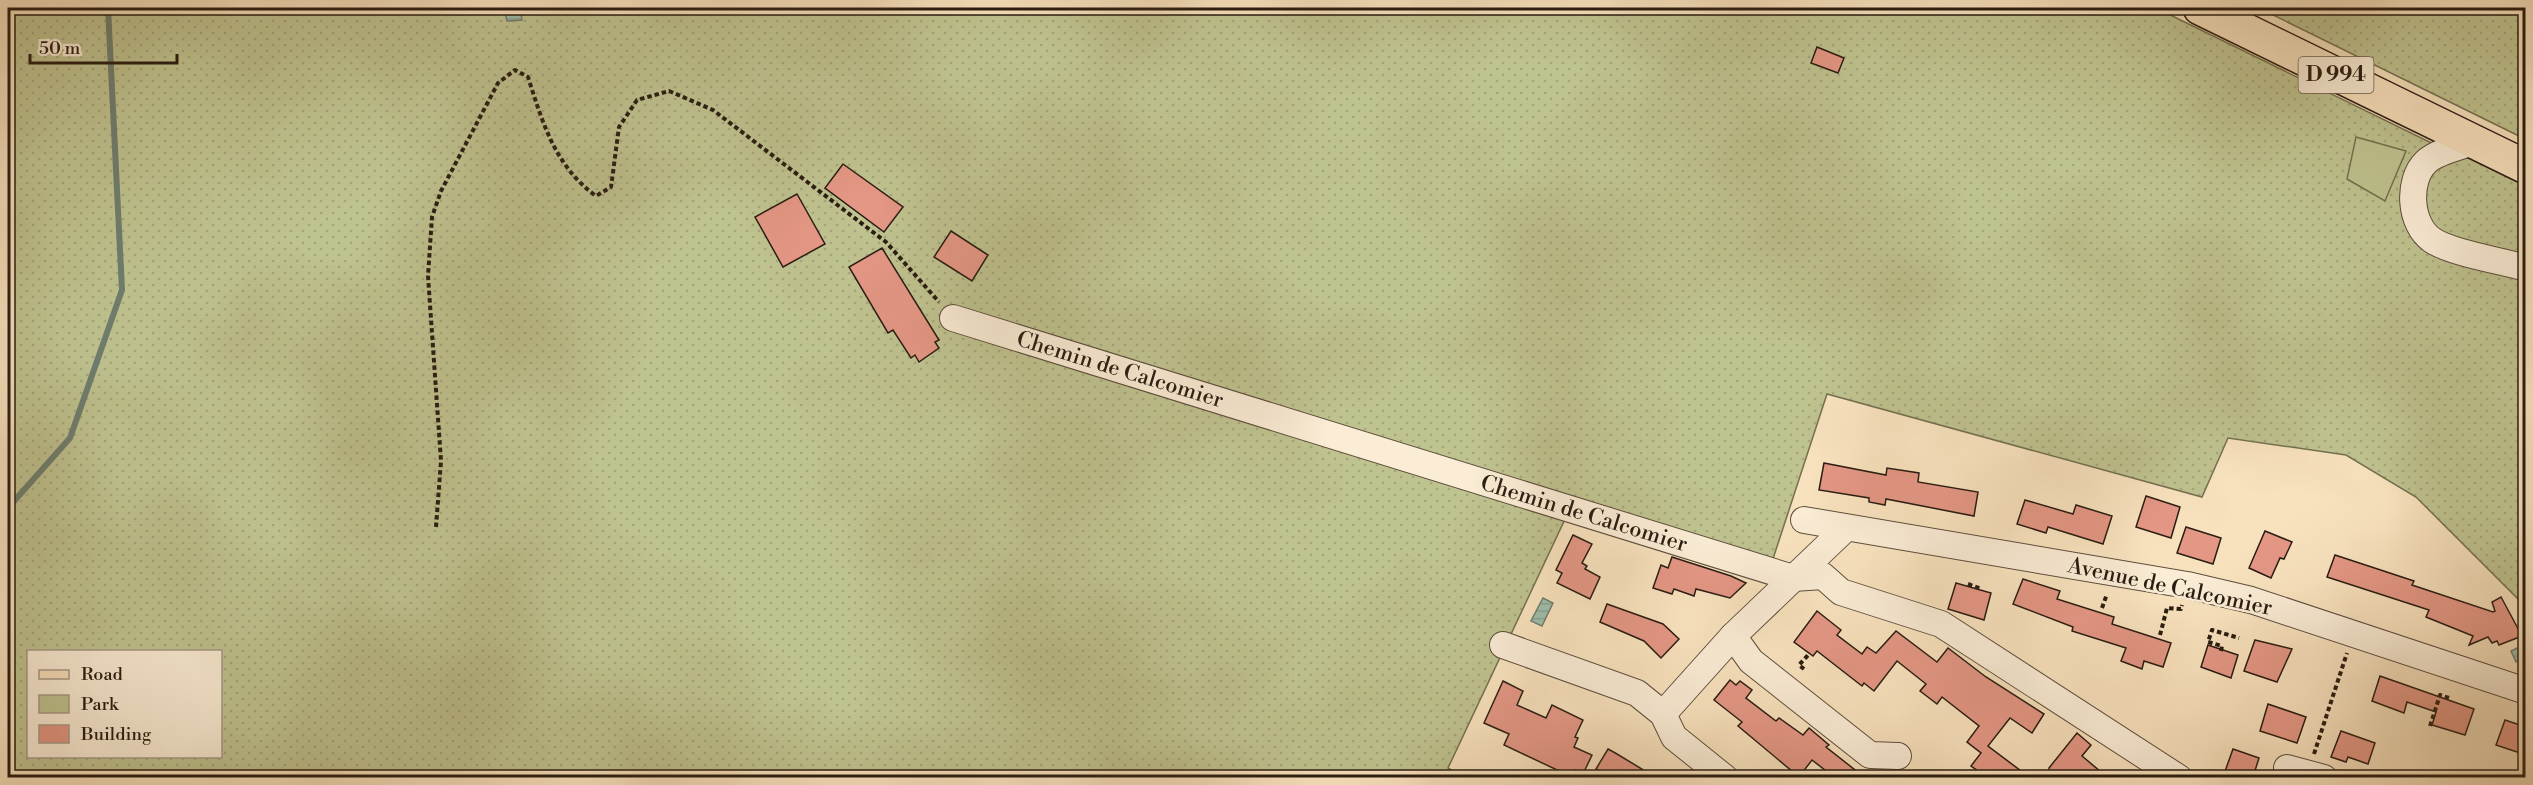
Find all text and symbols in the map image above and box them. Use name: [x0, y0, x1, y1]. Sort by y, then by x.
scale bar: [30, 27, 177, 65]
text: 50 m: [39, 37, 81, 60]
road number: D 994: [2298, 57, 2374, 93]
street label: Chemin de Calcomier: [1013, 326, 1227, 414]
street label: Chemin de Calcomier: [1477, 470, 1691, 558]
street label: Avenue de Calcomier: [2064, 552, 2275, 622]
legend: [27, 650, 222, 758]
text: Road: [81, 663, 124, 686]
text: Park: [81, 693, 120, 716]
text: Building: [80, 723, 152, 746]

